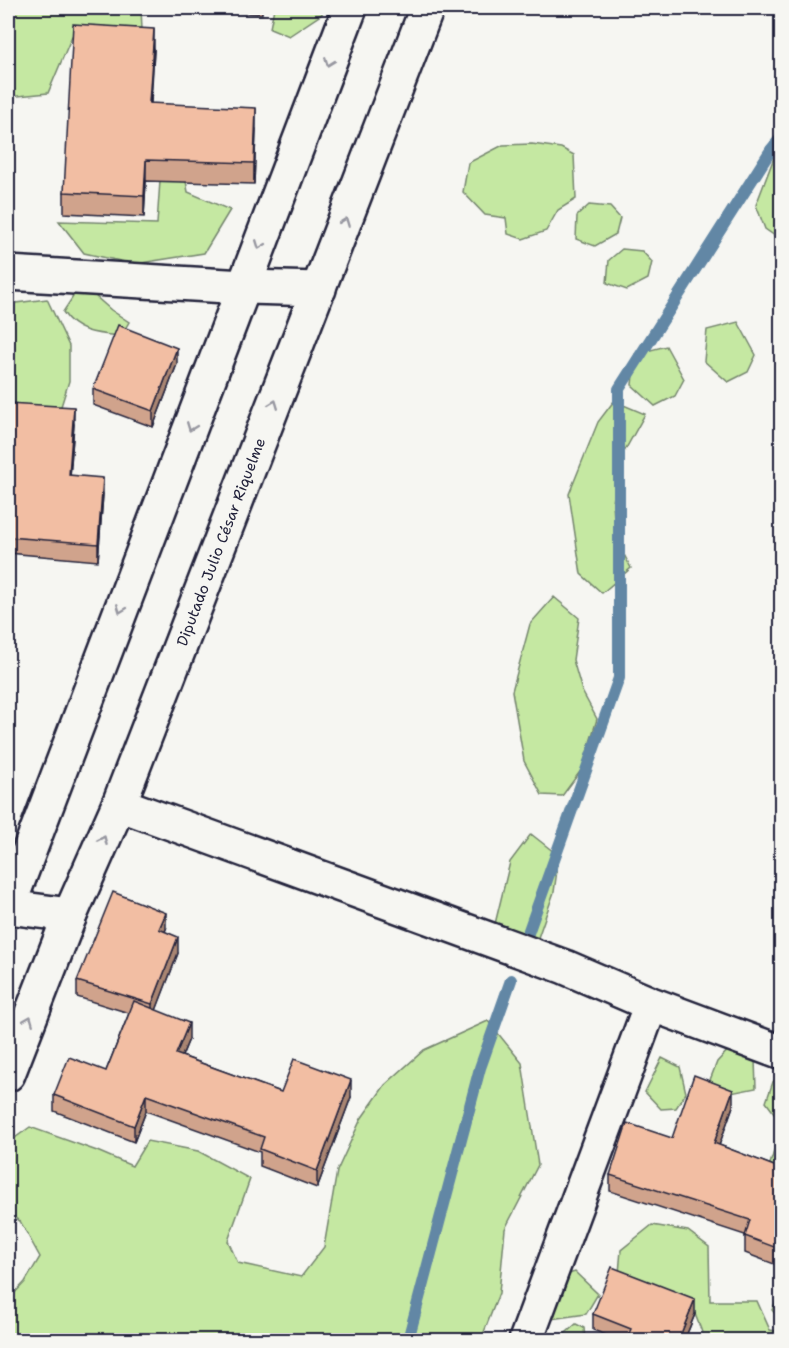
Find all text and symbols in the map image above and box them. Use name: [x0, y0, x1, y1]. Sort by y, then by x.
one-way arrow: [324, 56, 336, 67]
one-way arrow: [337, 218, 350, 228]
one-way arrow: [255, 239, 268, 250]
one-way arrow: [267, 399, 280, 410]
one-way arrow: [186, 421, 198, 432]
street label: Diputado Julio César Riquelme: [172, 435, 270, 649]
one-way arrow: [116, 603, 128, 614]
one-way arrow: [96, 835, 108, 846]
one-way arrow: [22, 1015, 34, 1026]

